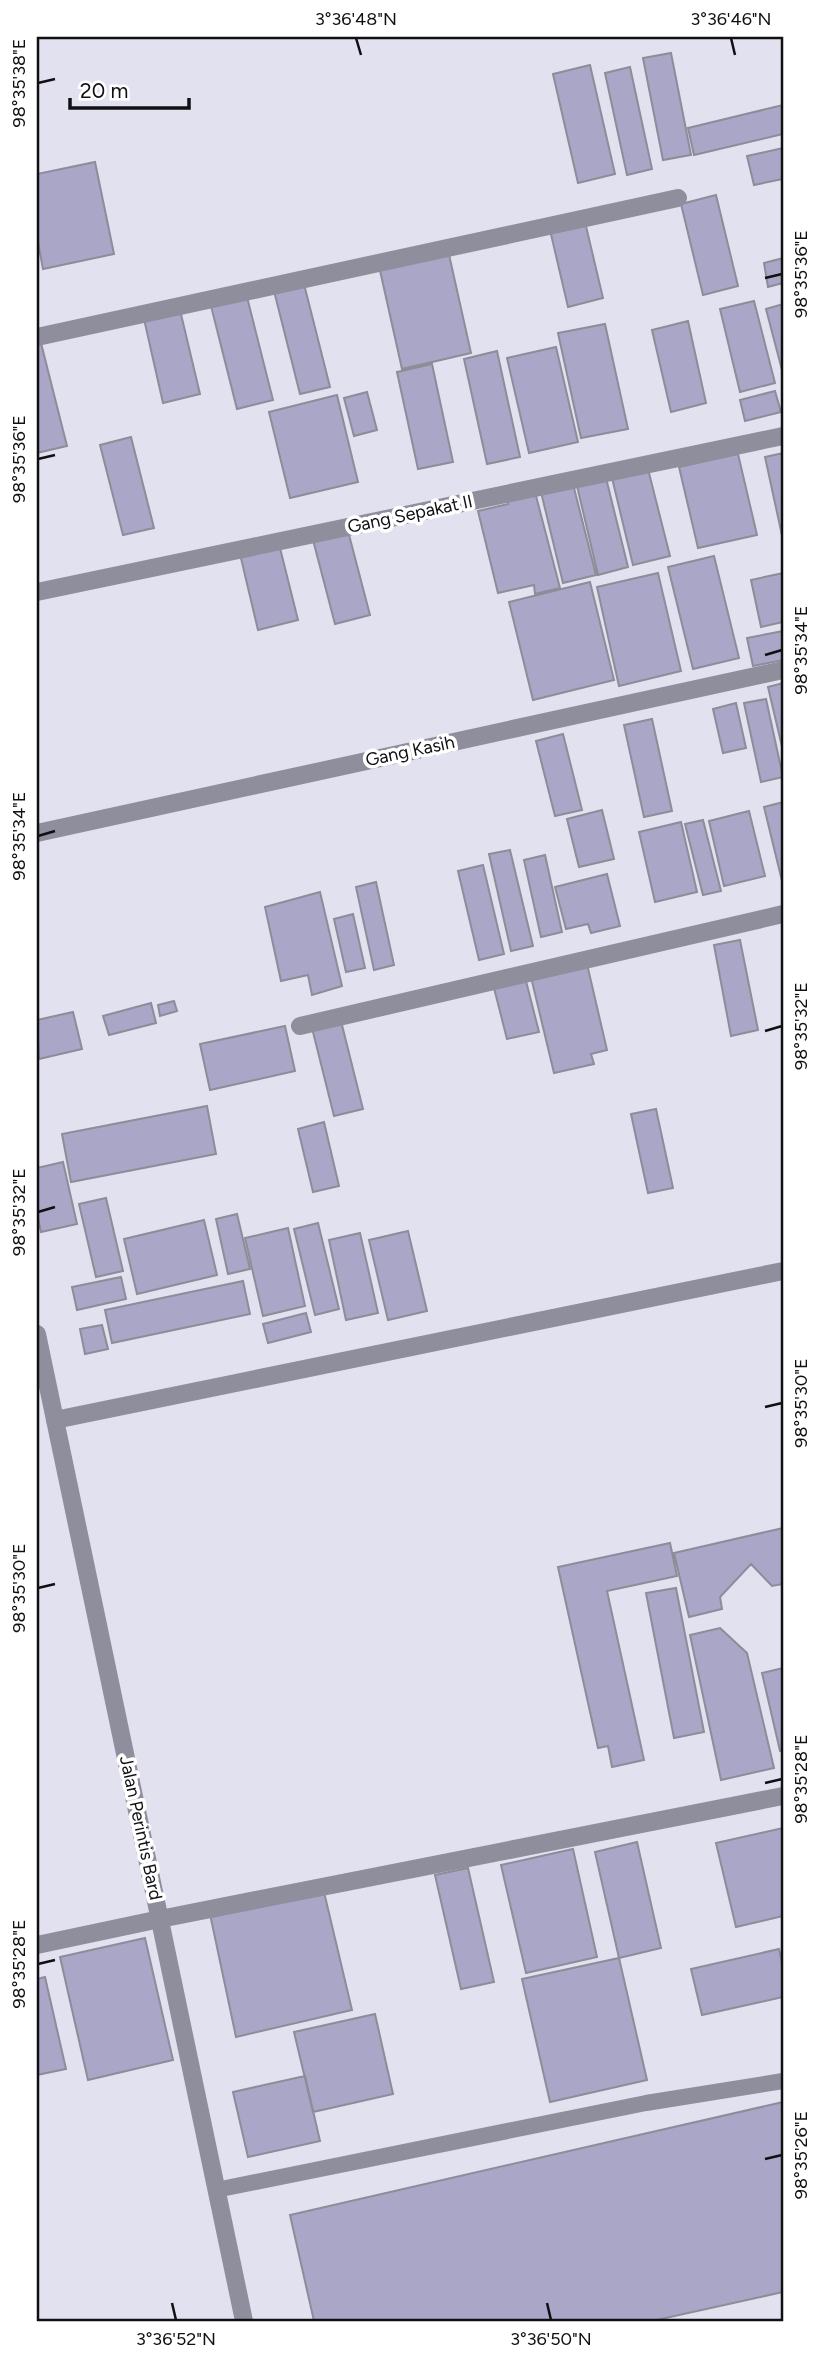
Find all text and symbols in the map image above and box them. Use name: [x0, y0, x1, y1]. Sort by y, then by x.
text: 3°36'48"N: [315, 8, 397, 30]
text: 3°36'46"N: [690, 8, 772, 30]
text: 98°35'38"E: [8, 39, 30, 127]
scale bar: [70, 66, 189, 110]
text: 20 m: [80, 78, 128, 103]
text: 98°35'36"E: [790, 230, 812, 318]
text: 98°35'36"E: [8, 415, 30, 503]
street label: Gang Sepakat II: [345, 490, 475, 538]
text: 98°35'34"E: [790, 605, 812, 695]
street label: Gang Kasih: [363, 731, 457, 771]
text: 98°35'34"E: [8, 791, 30, 881]
text: 98°35'32"E: [790, 982, 812, 1070]
text: 98°35'32"E: [8, 1168, 30, 1256]
text: 98°35'30"E: [790, 1358, 812, 1448]
text: 98°35'30"E: [8, 1543, 30, 1633]
text: 98°35'28"E: [790, 1734, 812, 1824]
street label: Jalan Perintis Bard: [115, 1754, 167, 1902]
text: 98°35'28"E: [8, 1919, 30, 2009]
text: 98°35'26"E: [790, 2111, 812, 2199]
text: 3°36'52"N: [136, 2328, 216, 2350]
text: 3°36'50"N: [510, 2328, 592, 2350]

